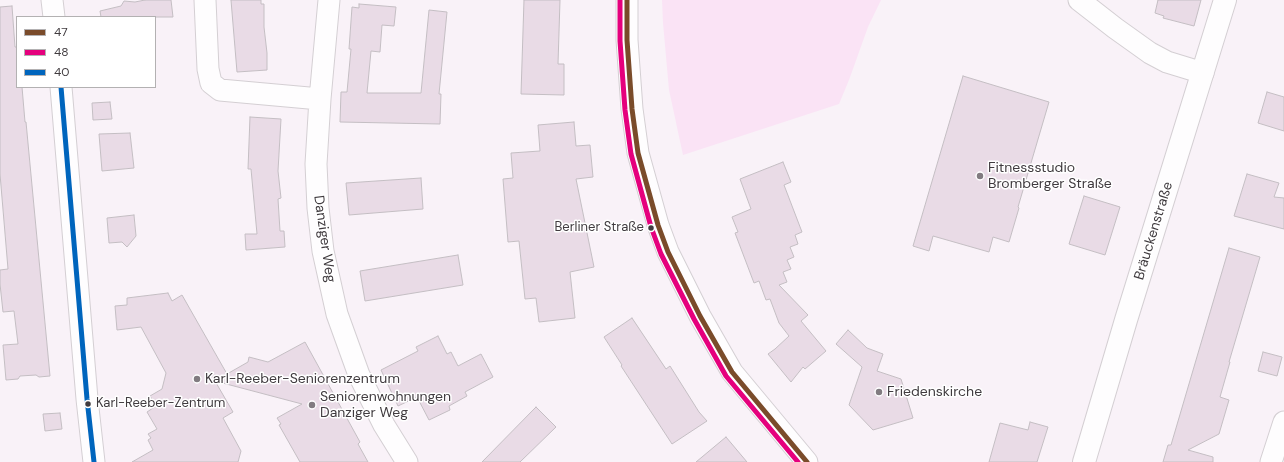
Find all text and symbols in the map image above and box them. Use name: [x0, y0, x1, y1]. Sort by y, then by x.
legend: [16, 16, 156, 88]
text: 47: [54, 24, 68, 40]
text: 48: [54, 44, 69, 60]
text: 40: [54, 64, 70, 80]
place label: Fitnessstudio Bromberger Straße: [988, 160, 1112, 192]
marker: Fitnessstudio Bromberger Straße: [975, 171, 985, 181]
street label: Bräuckenstraße: [1131, 180, 1177, 282]
street label: Danziger Weg: [310, 194, 338, 284]
place label: Berliner Straße: [555, 220, 644, 236]
marker: Berliner Straße: [646, 223, 656, 233]
place label: Karl-Reeber-Seniorenzentrum: [205, 371, 400, 387]
marker: Karl-Reeber-Seniorenzentrum: [192, 374, 202, 384]
place label: Friedenskirche: [887, 384, 982, 400]
marker: Friedenskirche: [874, 387, 884, 397]
place label: Seniorenwohnungen Danziger Weg: [320, 389, 451, 422]
place label: Karl-Reeber-Zentrum: [96, 396, 225, 412]
marker: Karl-Reeber-Zentrum: [83, 399, 93, 409]
marker: Seniorenwohnungen Danziger Weg: [307, 400, 317, 410]

